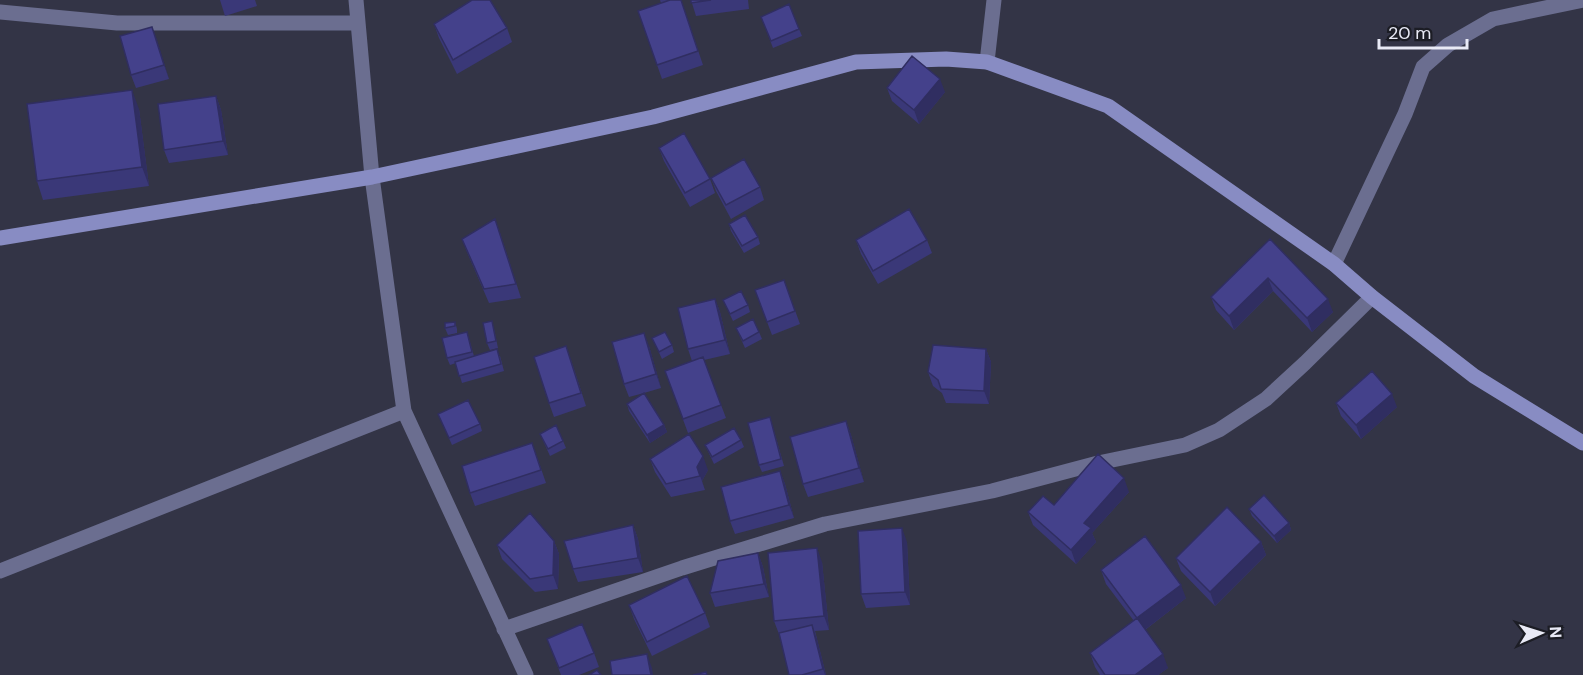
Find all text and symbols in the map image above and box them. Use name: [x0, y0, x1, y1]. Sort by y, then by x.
scale bar: [1379, 12, 1468, 50]
text: 20 m: [1388, 21, 1431, 45]
north arrow: [1511, 603, 1571, 663]
text: N: [1545, 626, 1566, 639]

